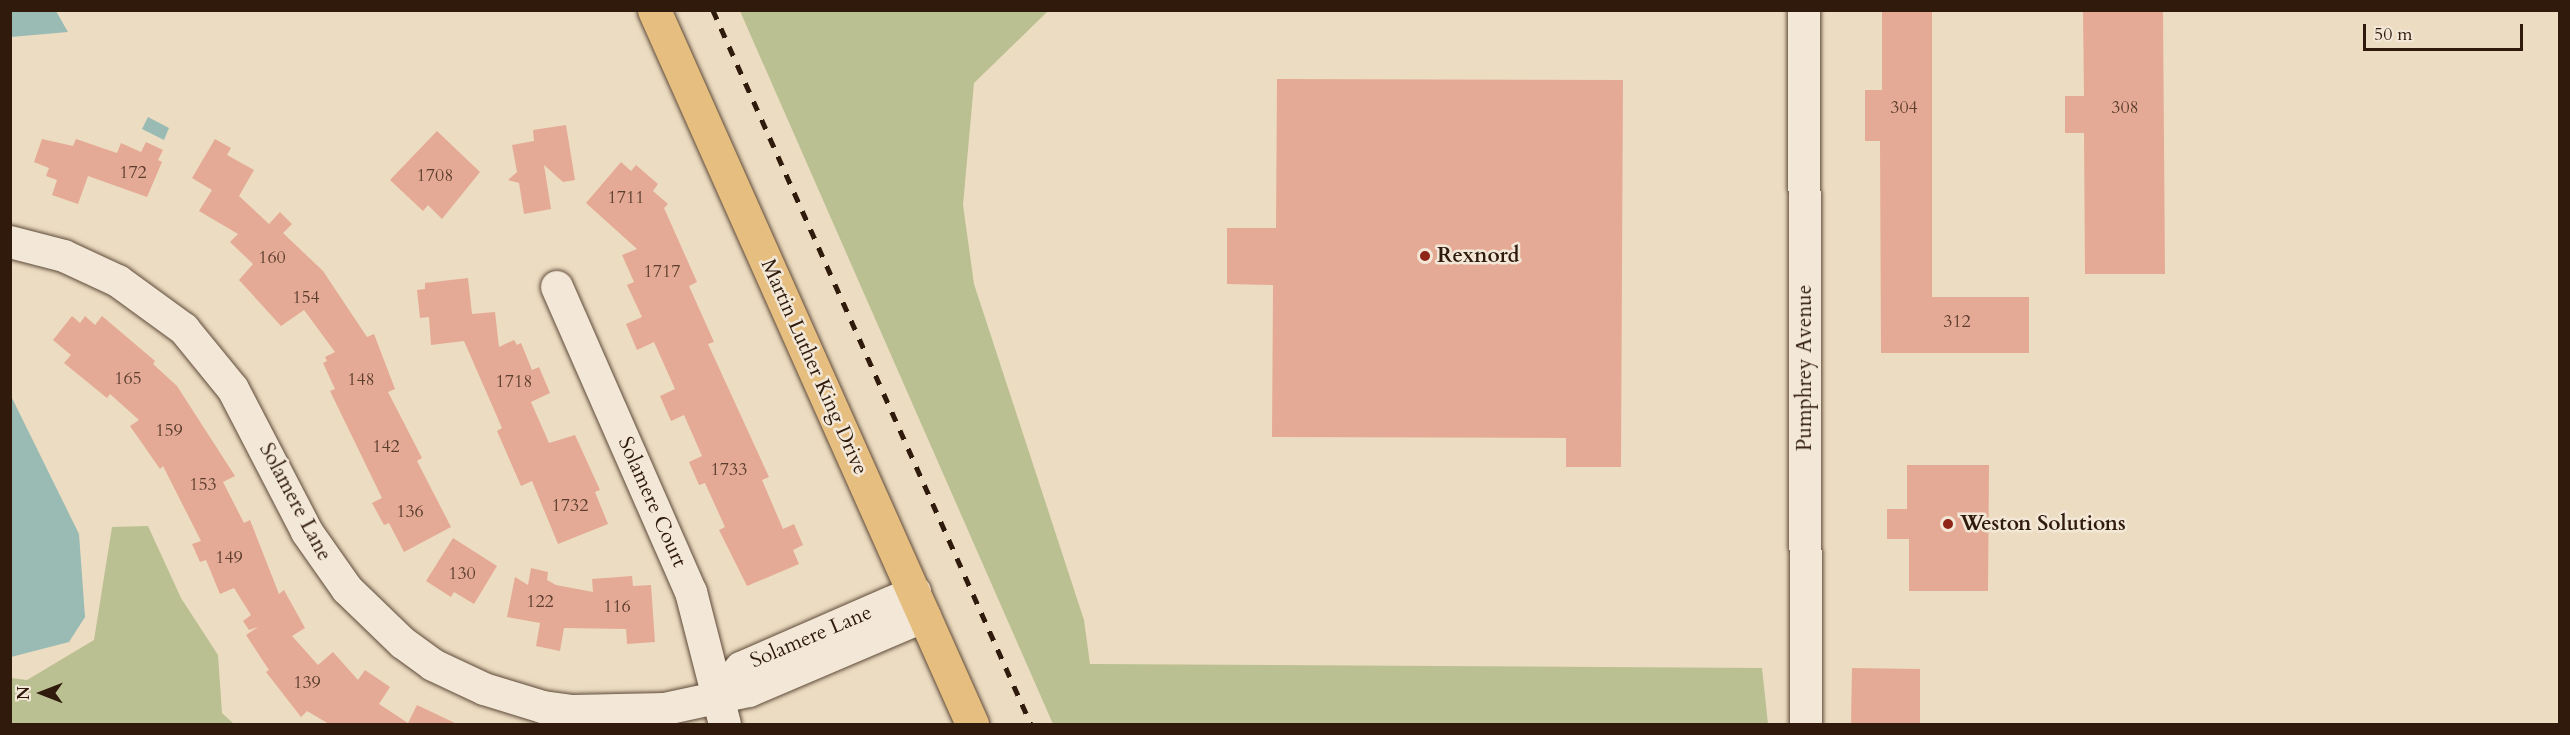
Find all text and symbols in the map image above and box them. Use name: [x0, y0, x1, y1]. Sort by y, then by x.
scale bar: [2366, 12, 2526, 50]
text: 50 m: [2374, 22, 2413, 47]
house number: 304: [1890, 97, 1918, 119]
house number: 308: [2111, 97, 2139, 119]
house number: 172: [119, 162, 147, 184]
house number: 1708: [417, 165, 453, 187]
house number: 1711: [608, 187, 644, 209]
place label: Rexnord: [1437, 243, 1519, 269]
house number: 160: [258, 247, 286, 269]
marker: Rexnord: [1418, 249, 1432, 263]
street label: Martin Luther King Drive: [755, 255, 873, 479]
house number: 1717: [644, 261, 680, 283]
street label: Pumphrey Avenue: [1792, 285, 1818, 451]
house number: 154: [292, 287, 320, 309]
house number: 312: [1943, 311, 1971, 333]
house number: 165: [114, 368, 142, 390]
house number: 148: [347, 369, 375, 391]
house number: 1718: [496, 371, 532, 393]
house number: 159: [155, 420, 183, 442]
street label: Solamere Court: [612, 433, 692, 571]
house number: 142: [372, 436, 400, 458]
street label: Solamere Lane: [253, 439, 337, 565]
house number: 1733: [711, 459, 747, 481]
house number: 153: [189, 474, 217, 496]
house number: 1732: [552, 495, 588, 517]
house number: 136: [396, 501, 424, 523]
place label: Weston Solutions: [1960, 511, 2126, 537]
marker: Weston Solutions: [1941, 517, 1955, 531]
house number: 149: [215, 547, 243, 569]
house number: 130: [448, 563, 476, 585]
house number: 122: [526, 591, 554, 613]
house number: 116: [603, 596, 631, 618]
street label: Solamere Lane: [746, 600, 876, 674]
north arrow: [12, 663, 72, 723]
house number: 139: [293, 672, 321, 694]
text: N: [13, 686, 35, 700]

